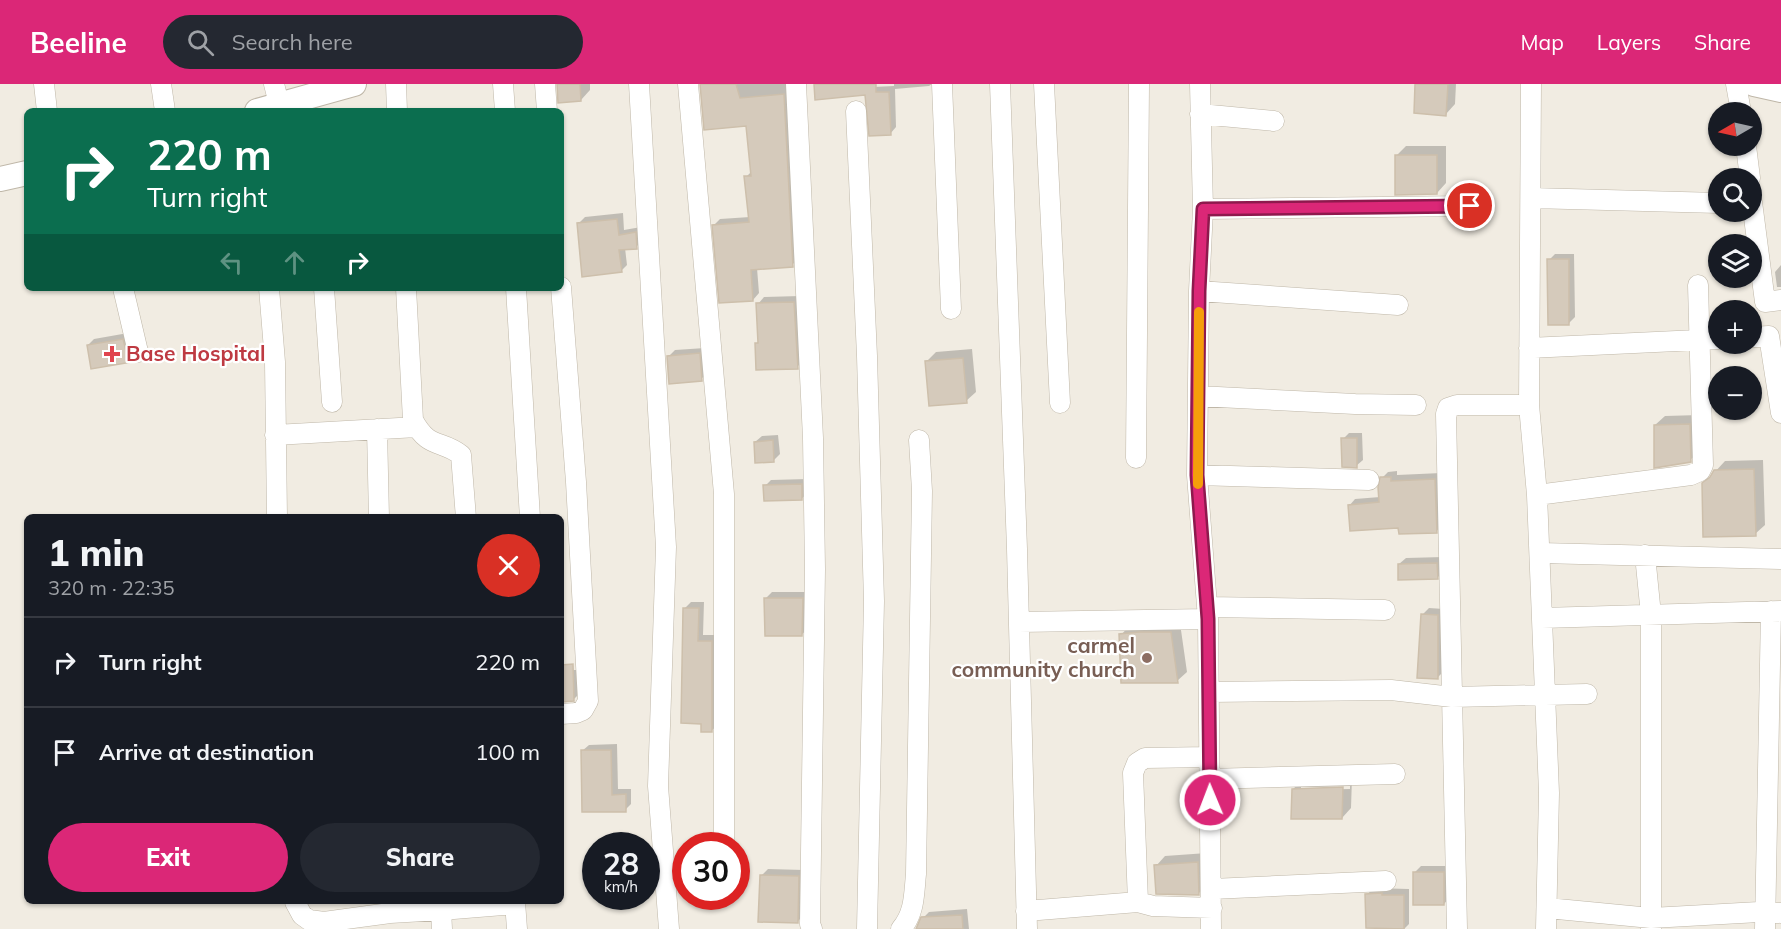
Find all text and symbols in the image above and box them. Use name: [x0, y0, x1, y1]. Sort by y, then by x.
search box: [163, 15, 583, 69]
text: Beeline: [30, 25, 127, 60]
icon: search: [184, 26, 217, 59]
text: Search here: [232, 28, 353, 56]
text: Map: [1521, 29, 1564, 55]
text: Layers: [1597, 29, 1661, 55]
text: Share: [1694, 29, 1751, 55]
north arrow: [1708, 102, 1762, 156]
map controls: [1708, 102, 1762, 420]
text: 220 m: [147, 128, 272, 181]
icon: right: [48, 132, 126, 210]
button: search: [1708, 168, 1762, 222]
text: Turn right: [147, 180, 267, 214]
pin: [1444, 180, 1495, 231]
icon: arrive: [1453, 189, 1486, 222]
button: layers: [1708, 234, 1762, 288]
icon: left: [215, 246, 248, 279]
icon: ahead: [278, 246, 311, 279]
icon: right: [341, 246, 374, 279]
button: +: [1708, 300, 1762, 354]
place label: Base Hospital: [126, 340, 265, 366]
marker: Base Hospital: [103, 345, 121, 363]
button: −: [1708, 366, 1762, 420]
text: 1 min: [48, 530, 144, 575]
button: close: [477, 534, 540, 597]
text: 320 m · 22:35: [48, 575, 174, 600]
place label: carmel community church: [951, 632, 1135, 682]
icon: right: [48, 646, 81, 679]
text: Turn right: [99, 648, 202, 676]
text: 220 m: [475, 648, 540, 676]
marker: carmel community church: [1140, 651, 1154, 665]
icon: arrive: [48, 736, 81, 769]
text: Arrive at destination: [99, 738, 314, 766]
text: 100 m: [475, 738, 540, 766]
position arrow: [1178, 768, 1242, 832]
button: Exit: [48, 823, 288, 892]
button: Share: [300, 823, 540, 892]
speed limit sign: 30: [672, 832, 750, 910]
text: 28: [603, 845, 639, 883]
text: km/h: [604, 877, 638, 896]

